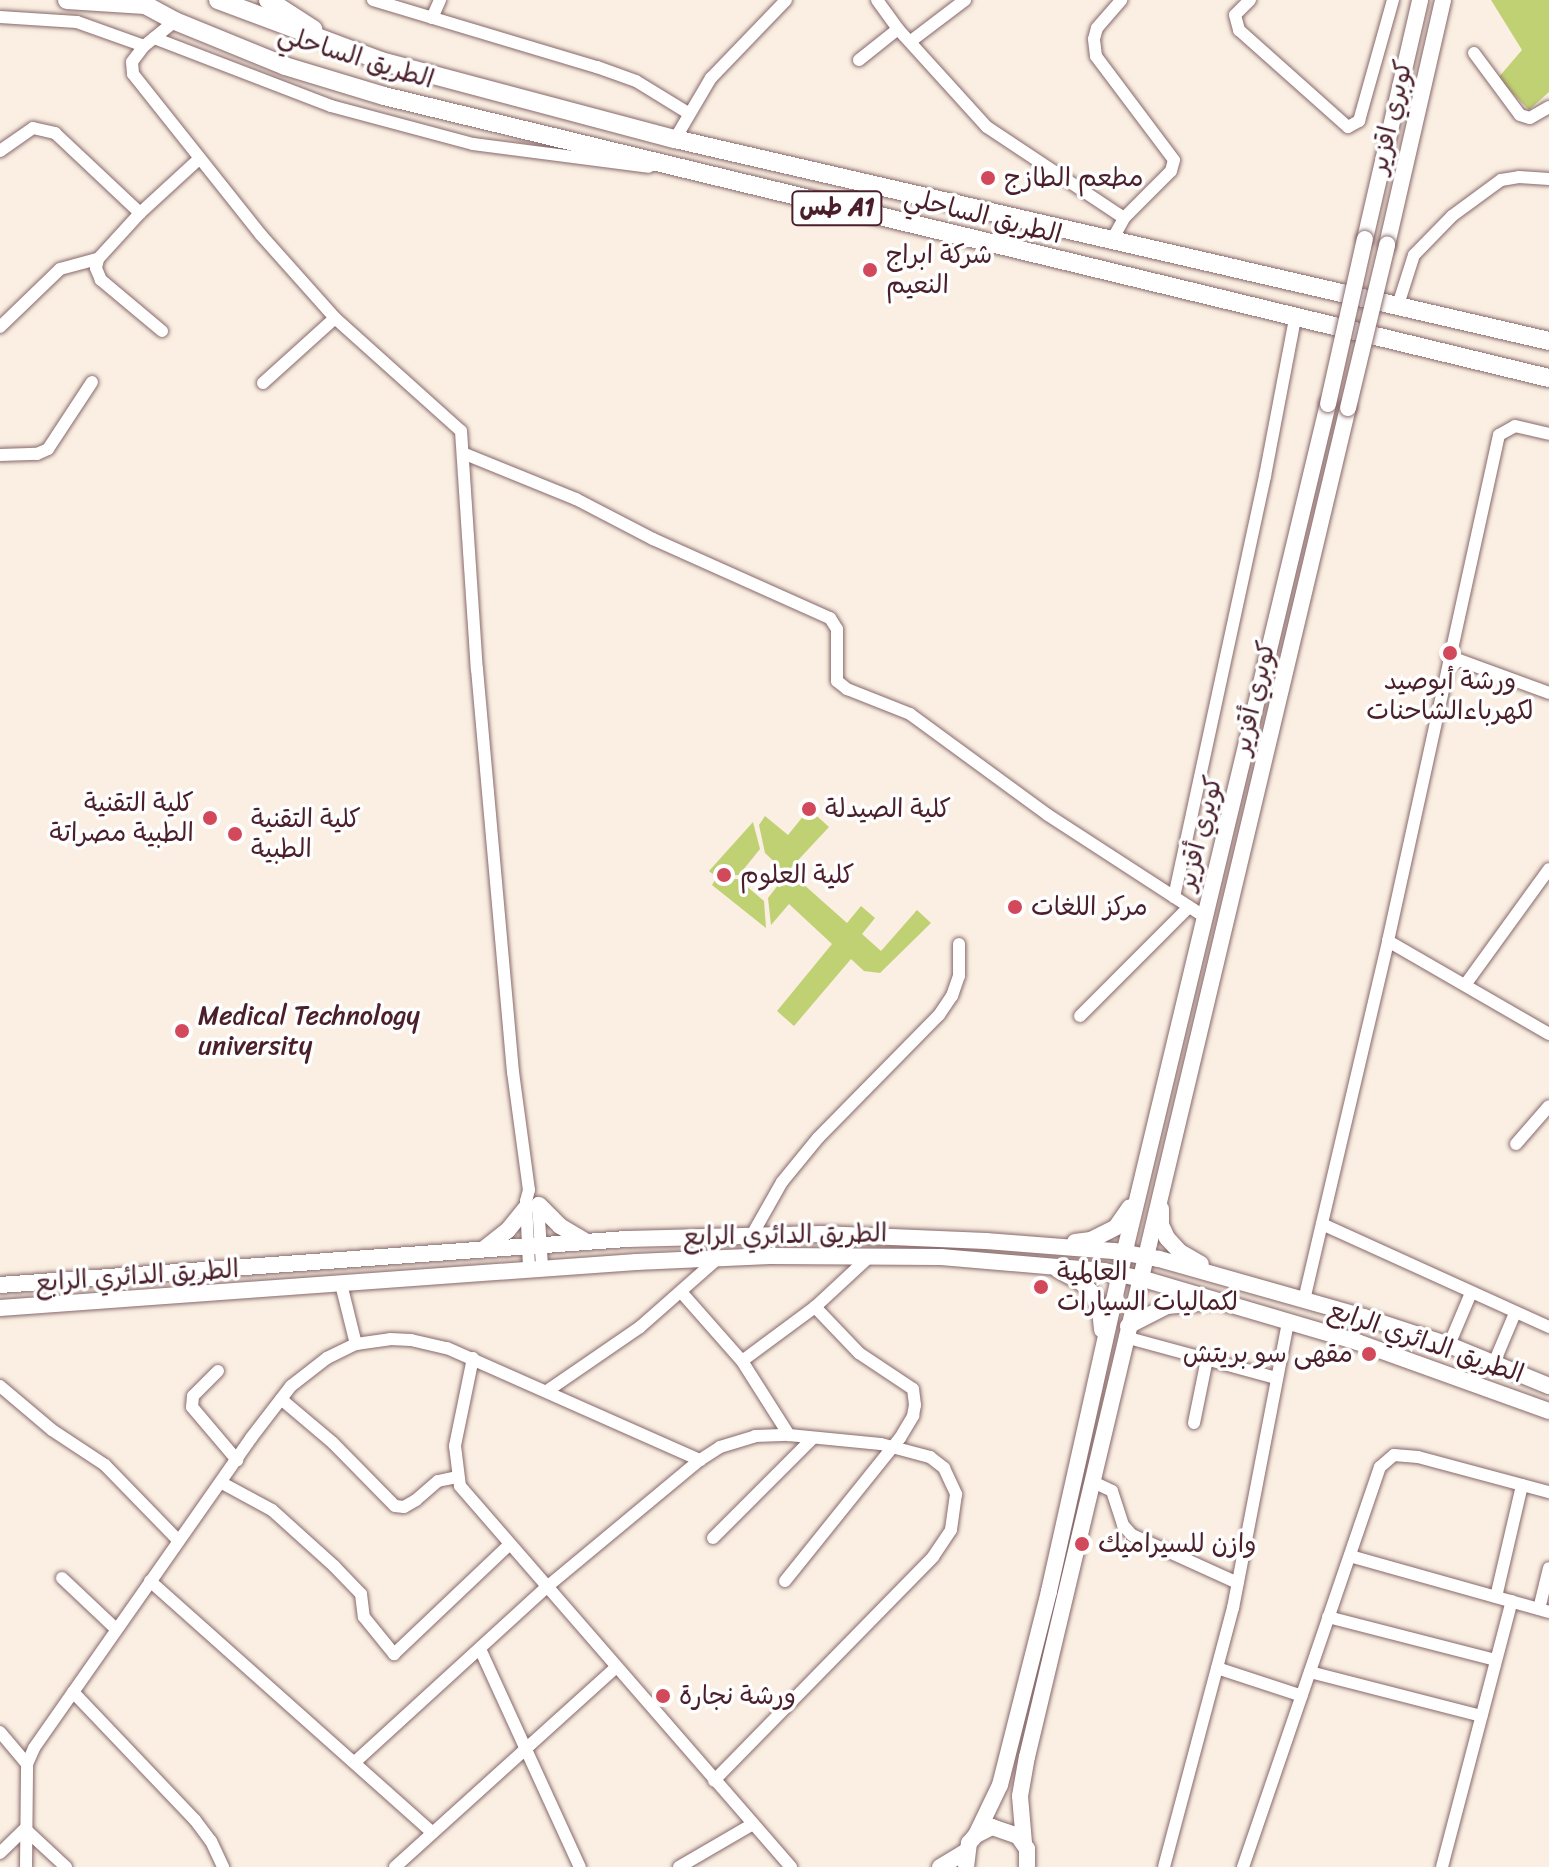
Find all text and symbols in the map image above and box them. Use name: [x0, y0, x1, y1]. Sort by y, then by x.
street label: الطريق الساحلي: [274, 19, 438, 95]
street label: كوبري اقزير: [1363, 57, 1419, 177]
place label: مطعم الطازج: [1004, 162, 1143, 194]
marker: مطعم الطازج: [979, 169, 997, 187]
street label: الطريق الساحلي: [901, 181, 1065, 251]
road number: طس A1: [791, 188, 883, 228]
place label: شركة ابراج النعيم: [886, 239, 992, 300]
marker: شركة ابراج النعيم: [861, 261, 879, 279]
street label: كوبري أقزير: [1226, 638, 1282, 758]
marker: ورشة أبوصيد لكهرباءالشاحنات: [1441, 644, 1459, 662]
place label: ورشة أبوصيد لكهرباءالشاحنات: [1366, 665, 1534, 726]
street label: كويري أقزير: [1171, 773, 1229, 893]
place label: كلية التقنية الطبية مصراتة: [49, 787, 194, 848]
place label: كلية الصيدلة: [825, 793, 951, 825]
marker: كلية الصيدلة: [800, 800, 818, 818]
place label: كلية التقنية الطبية: [251, 803, 361, 864]
marker: كلية التقنية الطبية مصراتة: [201, 809, 219, 827]
marker: كلية التقنية الطبية: [226, 825, 244, 843]
place label: كلية العلوم: [740, 859, 854, 891]
marker: كلية العلوم: [715, 866, 733, 884]
place label: مركز اللغات: [1031, 891, 1148, 923]
marker: مركز اللغات: [1006, 898, 1024, 916]
place label: Medical Technology university: [198, 1000, 420, 1062]
marker: Medical Technology university: [173, 1022, 191, 1040]
street label: الطريق الدائري الرابع: [683, 1218, 887, 1252]
street label: الطريق الدائري الرابع: [34, 1253, 240, 1299]
place label: العالمية لكماليات السيارات: [1057, 1256, 1238, 1318]
marker: العالمية لكماليات السيارات: [1032, 1278, 1050, 1296]
street label: الطريق الدائري الرابع: [1324, 1294, 1528, 1390]
place label: مقهى سو بريتش: [1183, 1338, 1353, 1370]
marker: مقهى سو بريتش: [1360, 1345, 1378, 1363]
place label: وازن للسيراميك: [1098, 1528, 1256, 1560]
marker: وازن للسيراميك: [1073, 1535, 1091, 1553]
place label: ورشة نجارة: [679, 1680, 796, 1712]
marker: ورشة نجارة: [654, 1687, 672, 1705]

